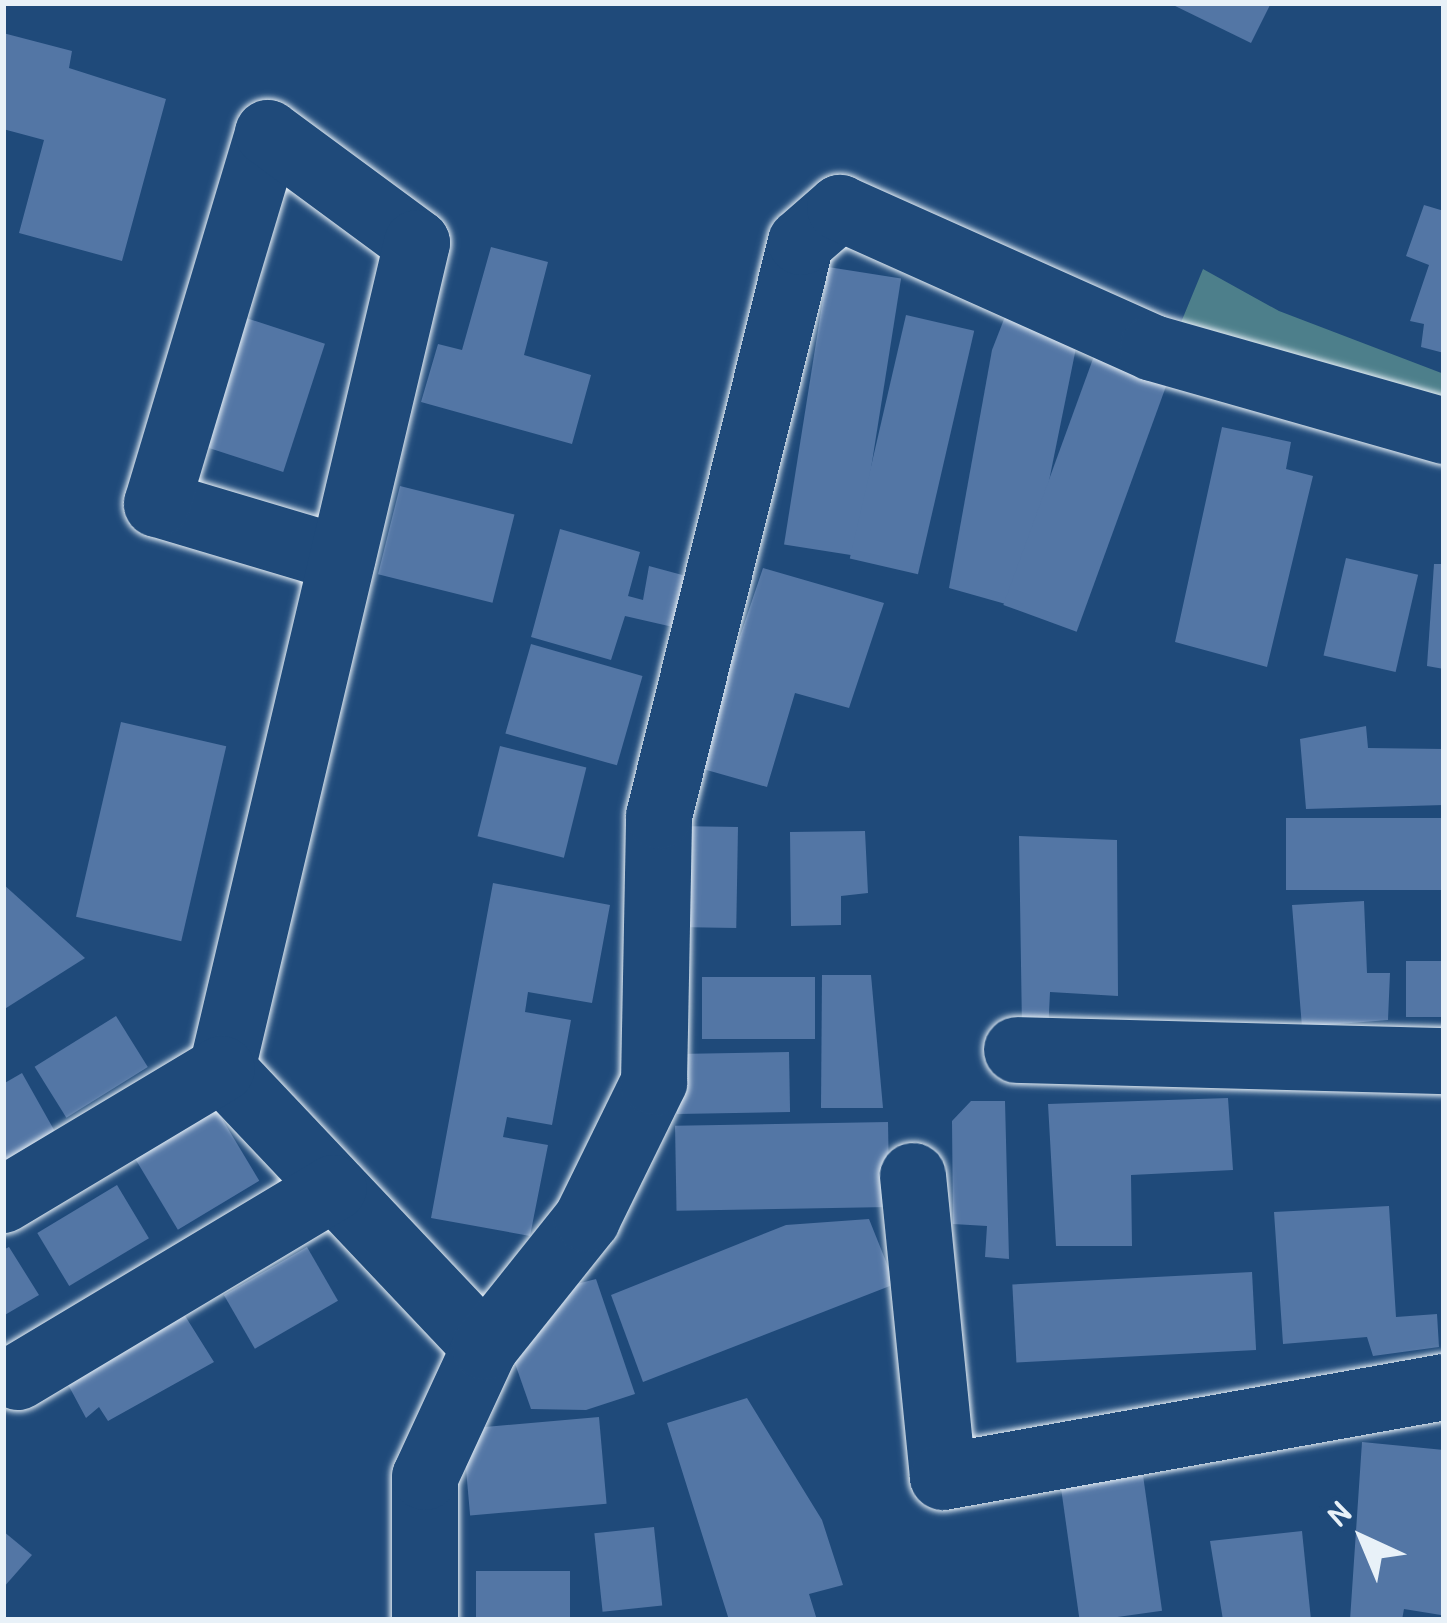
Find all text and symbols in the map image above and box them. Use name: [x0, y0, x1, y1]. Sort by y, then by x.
north arrow: [1303, 1479, 1423, 1599]
text: N: [1316, 1491, 1360, 1535]

